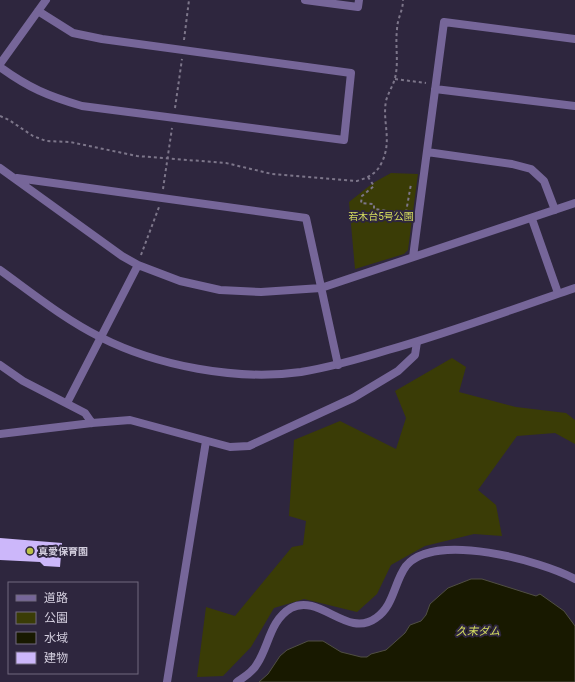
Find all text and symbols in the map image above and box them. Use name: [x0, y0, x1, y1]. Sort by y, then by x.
park label: 若木台5号公園: [348, 211, 414, 222]
marker: 真愛保育園: [25, 546, 35, 556]
place label: 真愛保育園: [38, 546, 88, 557]
legend: [8, 582, 138, 674]
text: 道路: [44, 591, 68, 605]
text: 公園: [44, 611, 68, 625]
water label: 久末ダム: [456, 625, 500, 638]
text: 水域: [44, 631, 68, 645]
text: 建物: [44, 651, 68, 665]

